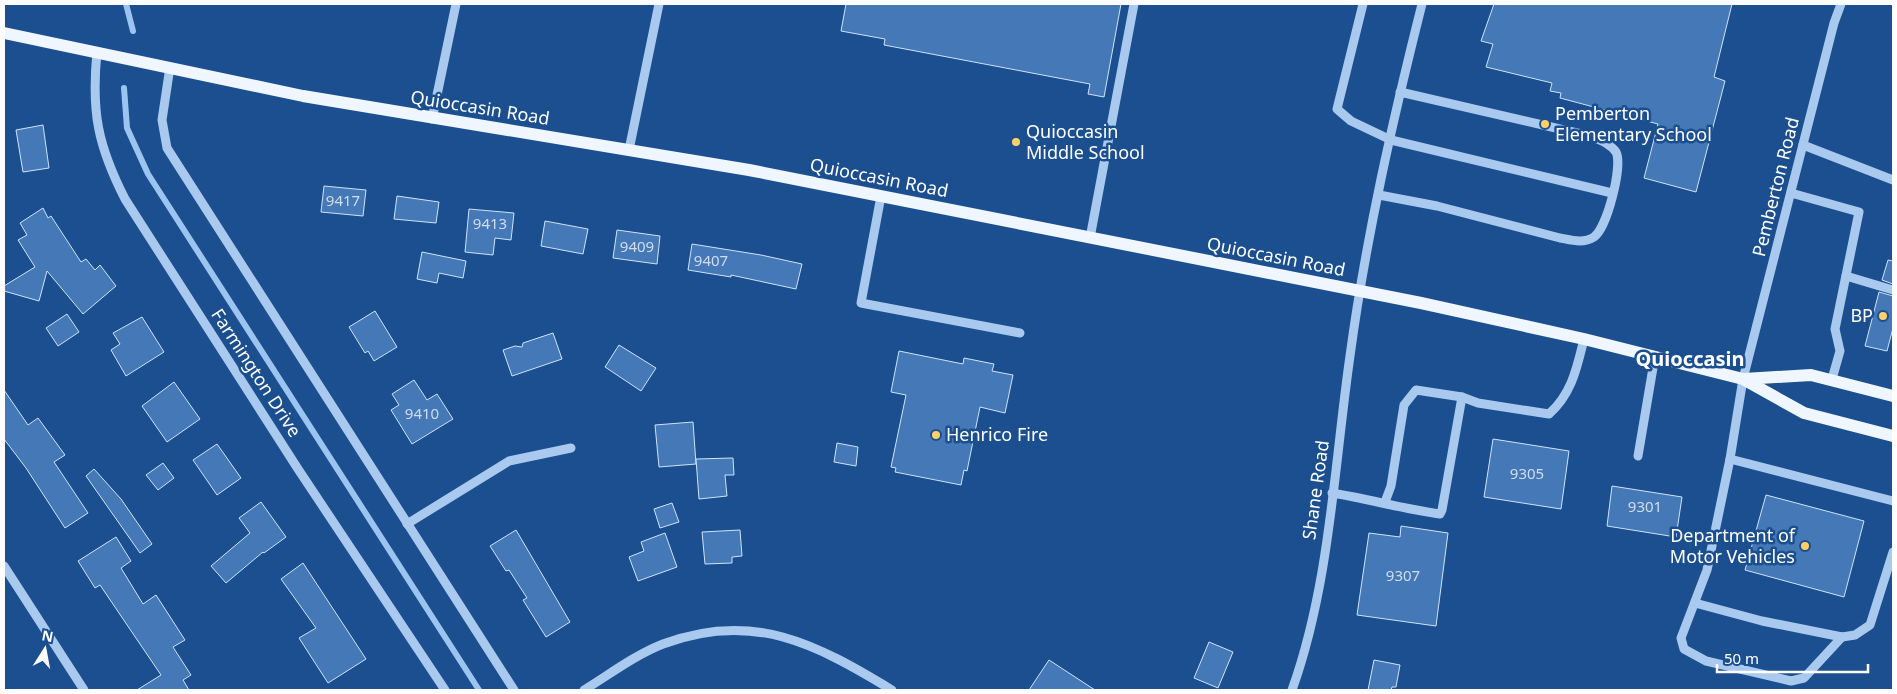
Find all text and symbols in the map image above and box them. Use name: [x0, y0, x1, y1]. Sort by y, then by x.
street label: Quioccasin Road: [409, 84, 551, 130]
place label: Pemberton Elementary School: [1555, 101, 1712, 146]
street label: Pemberton Road: [1746, 114, 1804, 259]
marker: Pemberton Elementary School: [1539, 118, 1551, 130]
place label: Quioccasin Middle School: [1026, 119, 1145, 164]
marker: Quioccasin Middle School: [1010, 136, 1022, 148]
street label: Quioccasin Road: [808, 152, 950, 202]
house number: 9417: [326, 190, 360, 210]
house number: 9413: [473, 213, 507, 233]
street label: Quioccasin Road: [1205, 231, 1347, 281]
house number: 9409: [620, 236, 654, 256]
house number: 9407: [694, 250, 728, 270]
place label: BP: [1850, 303, 1873, 327]
street label: Farmington Drive: [206, 304, 307, 441]
marker: BP: [1877, 310, 1889, 322]
district label: Quioccasin: [1636, 345, 1744, 372]
house number: 9410: [405, 403, 439, 423]
place label: Henrico Fire: [946, 422, 1048, 446]
marker: Henrico Fire: [930, 429, 942, 441]
street label: Shane Road: [1296, 439, 1334, 541]
house number: 9305: [1510, 463, 1544, 483]
house number: 9301: [1628, 496, 1662, 516]
place label: Department of Motor Vehicles: [1670, 523, 1796, 568]
marker: Department of Motor Vehicles: [1799, 540, 1811, 552]
house number: 9307: [1386, 565, 1420, 585]
north arrow: [20, 624, 70, 674]
text: N: [40, 625, 55, 646]
scale bar: [1717, 642, 1868, 674]
text: 50 m: [1724, 648, 1759, 668]

